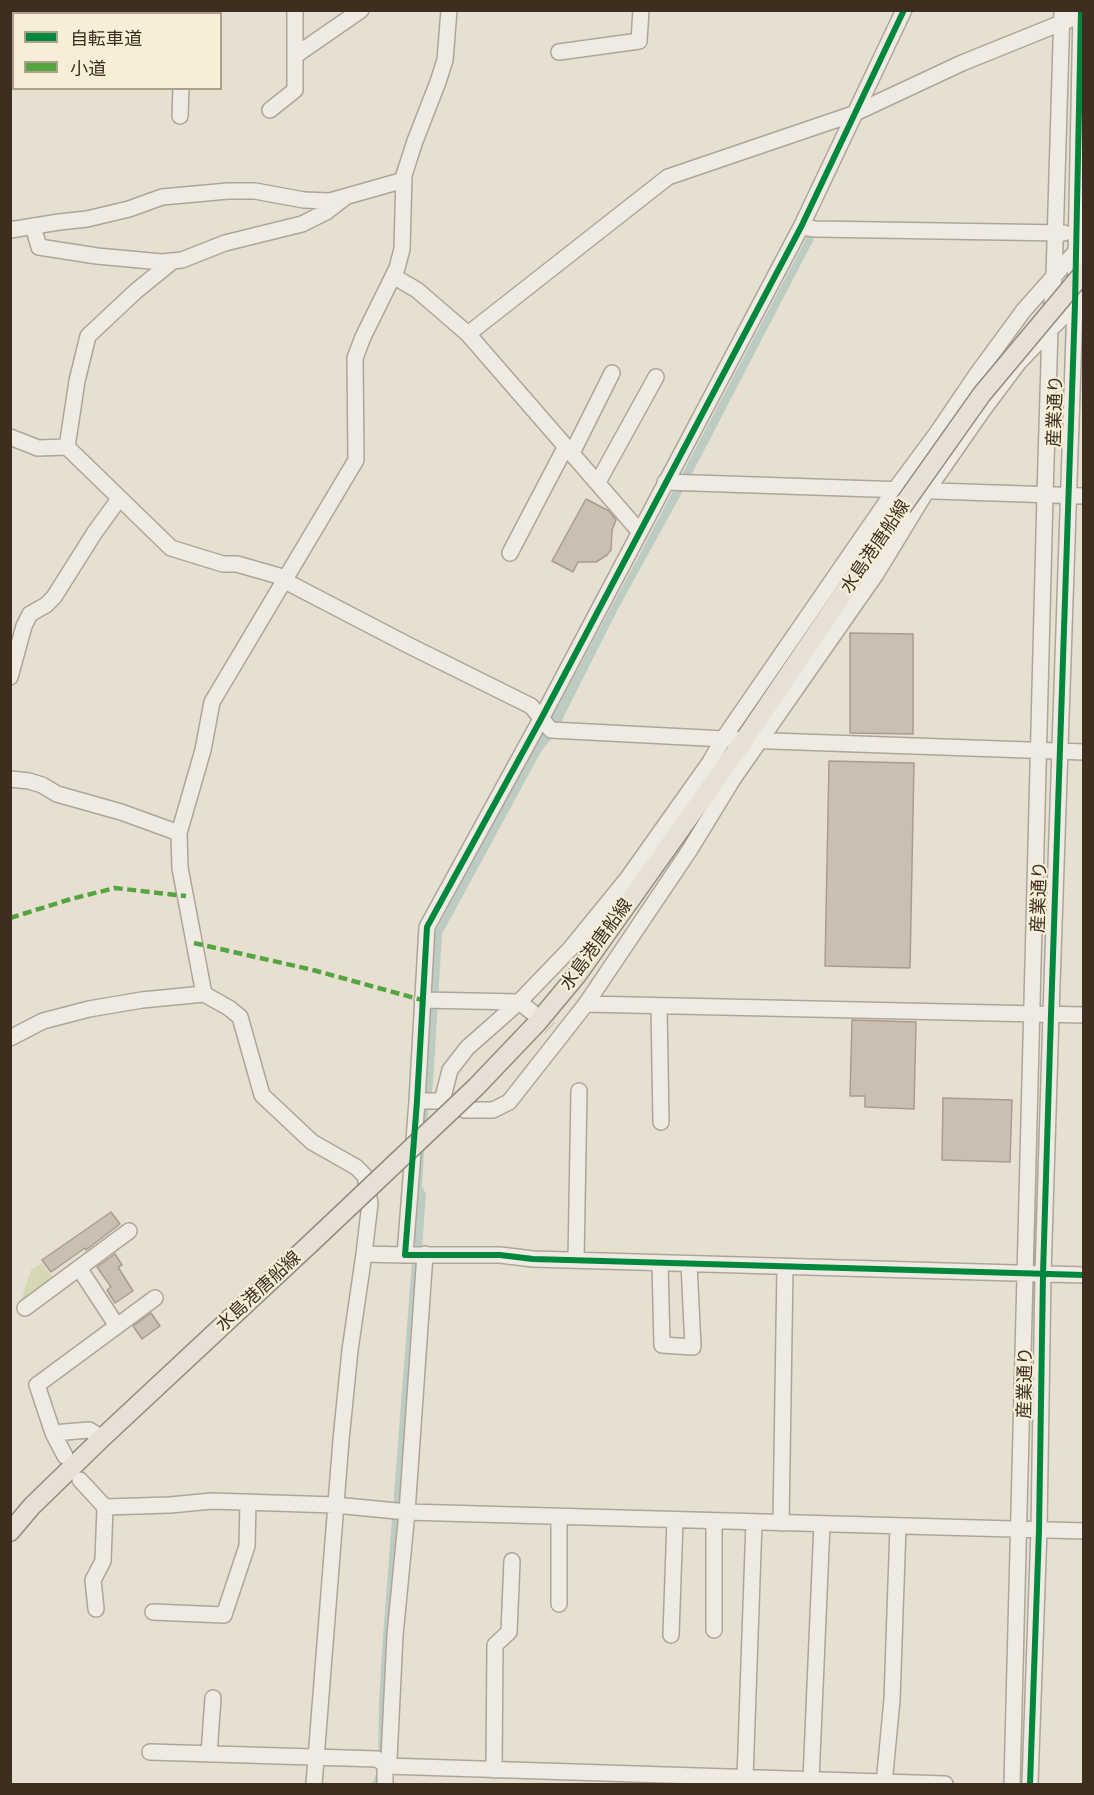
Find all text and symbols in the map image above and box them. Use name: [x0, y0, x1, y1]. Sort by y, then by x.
legend: [12, 12, 222, 90]
text: 自転車道: [70, 29, 142, 49]
text: 小道: [70, 59, 106, 79]
street label: 産業通り: [1044, 375, 1068, 447]
street label: 水島港唐船線: [837, 496, 915, 598]
street label: 産業通り: [1028, 861, 1052, 933]
street label: 水島港唐船線: [557, 895, 637, 995]
street label: 水島港唐船線: [212, 1247, 306, 1337]
street label: 産業通り: [1015, 1347, 1037, 1419]

